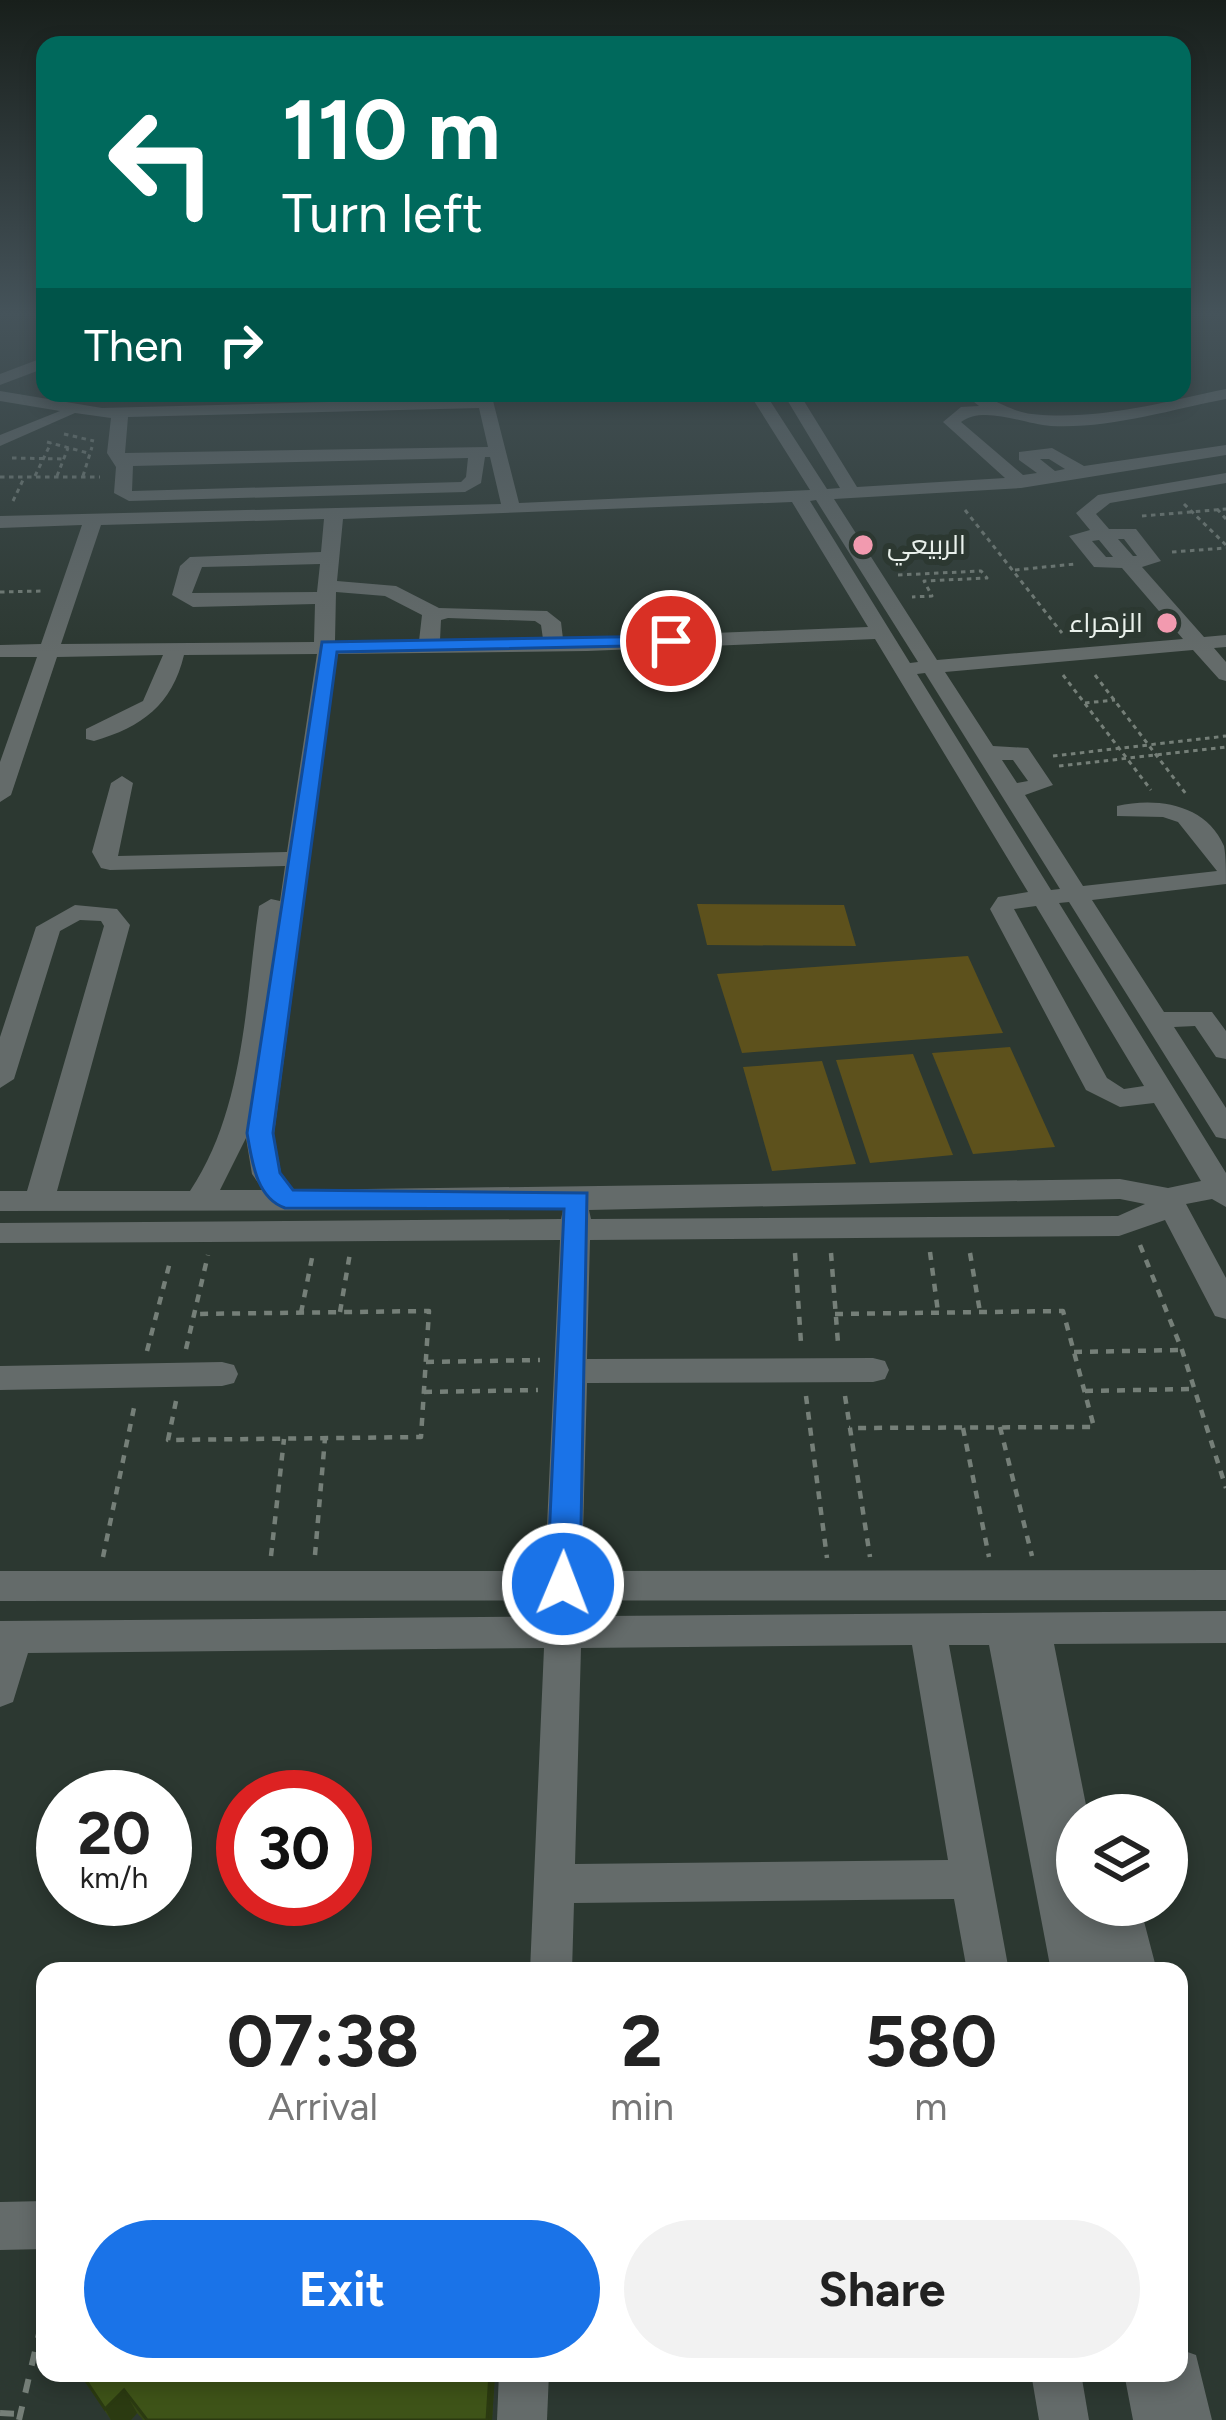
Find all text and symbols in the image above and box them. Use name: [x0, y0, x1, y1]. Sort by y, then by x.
text: 110 m: [282, 79, 501, 180]
icon: left: [84, 84, 240, 240]
text: Turn left: [282, 181, 483, 246]
icon: right: [208, 312, 274, 378]
text: Then: [84, 318, 184, 372]
place label: الربيعي: [887, 528, 966, 566]
marker: الربيعي: [850, 532, 876, 558]
pin: [620, 590, 722, 692]
place label: الزهراء: [1069, 606, 1143, 639]
icon: arrive: [638, 608, 704, 674]
marker: الزهراء: [1154, 610, 1180, 636]
position arrow: [500, 1521, 626, 1647]
speed limit sign: 30: [216, 1770, 372, 1926]
map controls: [1056, 1794, 1188, 1926]
button: layers: [1056, 1794, 1188, 1926]
text: 20: [77, 1797, 151, 1869]
text: km/h: [80, 1859, 148, 1896]
text: 07:38: [227, 1998, 419, 2084]
text: 2: [621, 1998, 663, 2084]
text: 580: [865, 1998, 997, 2084]
text: Arrival: [268, 2083, 378, 2130]
text: min: [610, 2083, 674, 2130]
text: m: [914, 2083, 948, 2130]
button: Exit: [84, 2220, 600, 2358]
button: Share: [624, 2220, 1140, 2358]

